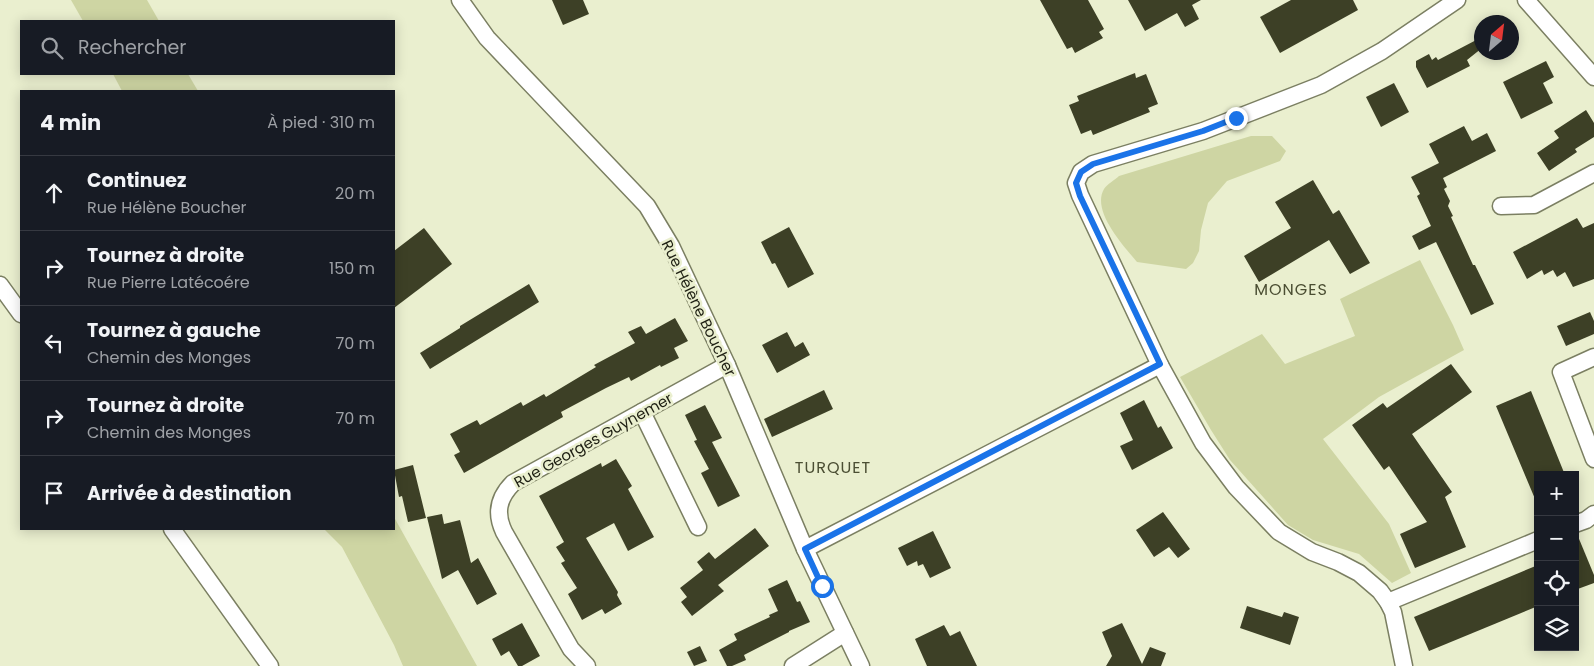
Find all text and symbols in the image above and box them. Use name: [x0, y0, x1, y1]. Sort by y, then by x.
north arrow: [1474, 15, 1519, 60]
search box: [20, 20, 395, 75]
icon: search: [38, 34, 66, 62]
text: Rechercher: [78, 34, 186, 61]
route end: [1225, 107, 1248, 130]
text: 4 min: [40, 108, 101, 137]
text: À pied · 310 m: [267, 111, 375, 134]
text: Continuez: [87, 167, 186, 194]
icon: ahead: [40, 179, 68, 207]
text: 20 m: [335, 182, 375, 205]
text: Rue Hélène Boucher: [87, 196, 247, 219]
street label: Rue Hélène Boucher: [657, 236, 741, 380]
text: Tournez à droite: [87, 242, 244, 269]
icon: right: [40, 254, 68, 282]
text: 150 m: [329, 257, 375, 280]
text: Rue Pierre Latécoére: [87, 271, 250, 294]
district label: MONGES: [1254, 278, 1328, 301]
text: Tournez à gauche: [87, 317, 261, 344]
icon: left: [40, 329, 68, 357]
text: 70 m: [335, 332, 375, 355]
text: Chemin des Monges: [87, 346, 251, 369]
street label: Rue Georges Guynemer: [510, 387, 676, 492]
text: Tournez à droite: [87, 392, 244, 419]
icon: right: [40, 404, 68, 432]
text: 70 m: [335, 407, 375, 430]
text: Chemin des Monges: [87, 421, 251, 444]
district label: TURQUET: [795, 456, 871, 479]
map controls: [1534, 471, 1579, 651]
button: +: [1534, 471, 1579, 516]
icon: arrive: [40, 479, 68, 507]
text: Arrivée à destination: [87, 480, 292, 507]
button: −: [1534, 516, 1579, 561]
button: locate: [1534, 561, 1579, 606]
route start: [811, 575, 834, 598]
button: layers: [1534, 606, 1579, 651]

